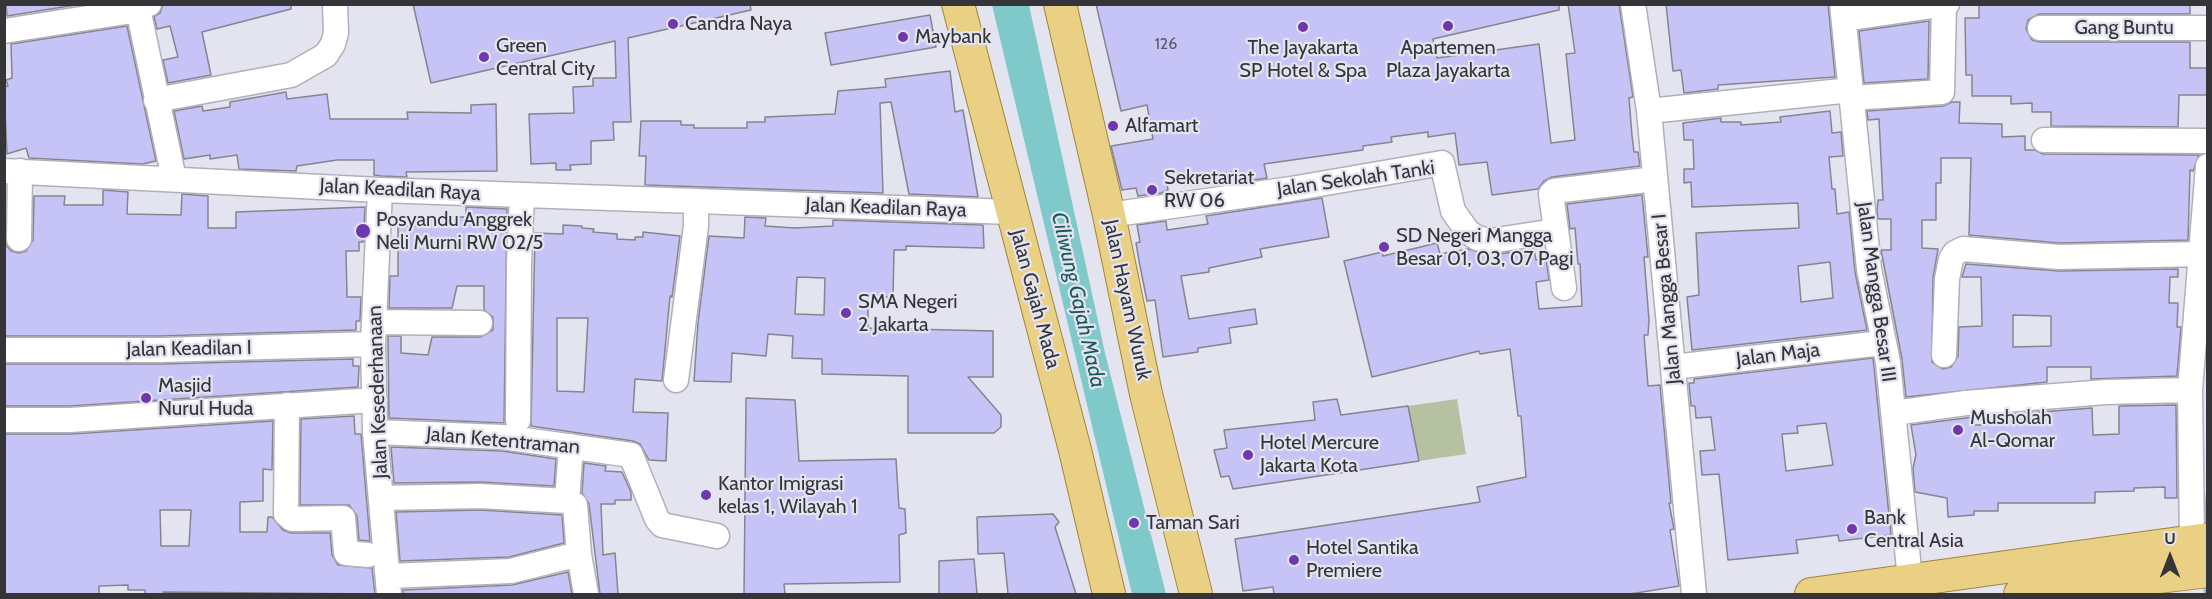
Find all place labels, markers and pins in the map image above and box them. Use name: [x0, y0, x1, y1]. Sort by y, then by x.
place label: Candra Naya: [685, 12, 792, 36]
marker: Candra Naya: [666, 17, 680, 31]
marker: Apartemen Plaza Jayakarta: [1441, 19, 1455, 33]
marker: The Jayakarta SP Hotel & Spa: [1296, 20, 1310, 34]
place label: Maybank: [915, 25, 991, 49]
marker: Maybank: [896, 30, 910, 44]
place label: Green Central City: [496, 34, 595, 81]
place label: The Jayakarta SP Hotel & Spa: [1239, 36, 1367, 83]
place label: Apartemen Plaza Jayakarta: [1386, 36, 1510, 83]
marker: Green Central City: [477, 50, 491, 64]
place label: Alfamart: [1125, 114, 1198, 138]
marker: Alfamart: [1106, 119, 1120, 133]
place label: Sekretariat RW 06: [1164, 166, 1254, 213]
marker: Sekretariat RW 06: [1145, 183, 1159, 197]
place label: Posyandu Anggrek Neli Murni RW 02/5: [376, 208, 543, 255]
marker: Posyandu Anggrek Neli Murni RW 02/5: [354, 222, 372, 240]
place label: SD Negeri Mangga Besar 01, 03, 07 Pagi: [1396, 224, 1573, 271]
marker: SD Negeri Mangga Besar 01, 03, 07 Pagi: [1377, 240, 1391, 254]
place label: SMA Negeri 2 Jakarta: [858, 290, 958, 337]
marker: SMA Negeri 2 Jakarta: [839, 306, 853, 320]
place label: Masjid Nurul Huda: [158, 374, 253, 421]
marker: Masjid Nurul Huda: [139, 391, 153, 405]
place label: Musholah Al-Qomar: [1970, 406, 2055, 453]
marker: Musholah Al-Qomar: [1951, 423, 1965, 437]
place label: Hotel Mercure Jakarta Kota: [1260, 431, 1379, 478]
marker: Hotel Mercure Jakarta Kota: [1241, 448, 1255, 462]
place label: Kantor Imigrasi kelas 1, Wilayah 1: [718, 472, 858, 519]
marker: Kantor Imigrasi kelas 1, Wilayah 1: [699, 488, 713, 502]
place label: Bank Central Asia: [1864, 506, 1963, 553]
place label: Taman Sari: [1146, 511, 1240, 535]
marker: Taman Sari: [1127, 516, 1141, 530]
marker: Bank Central Asia: [1845, 522, 1859, 536]
place label: Hotel Santika Premiere: [1306, 536, 1419, 583]
marker: Hotel Santika Premiere: [1287, 553, 1301, 567]

